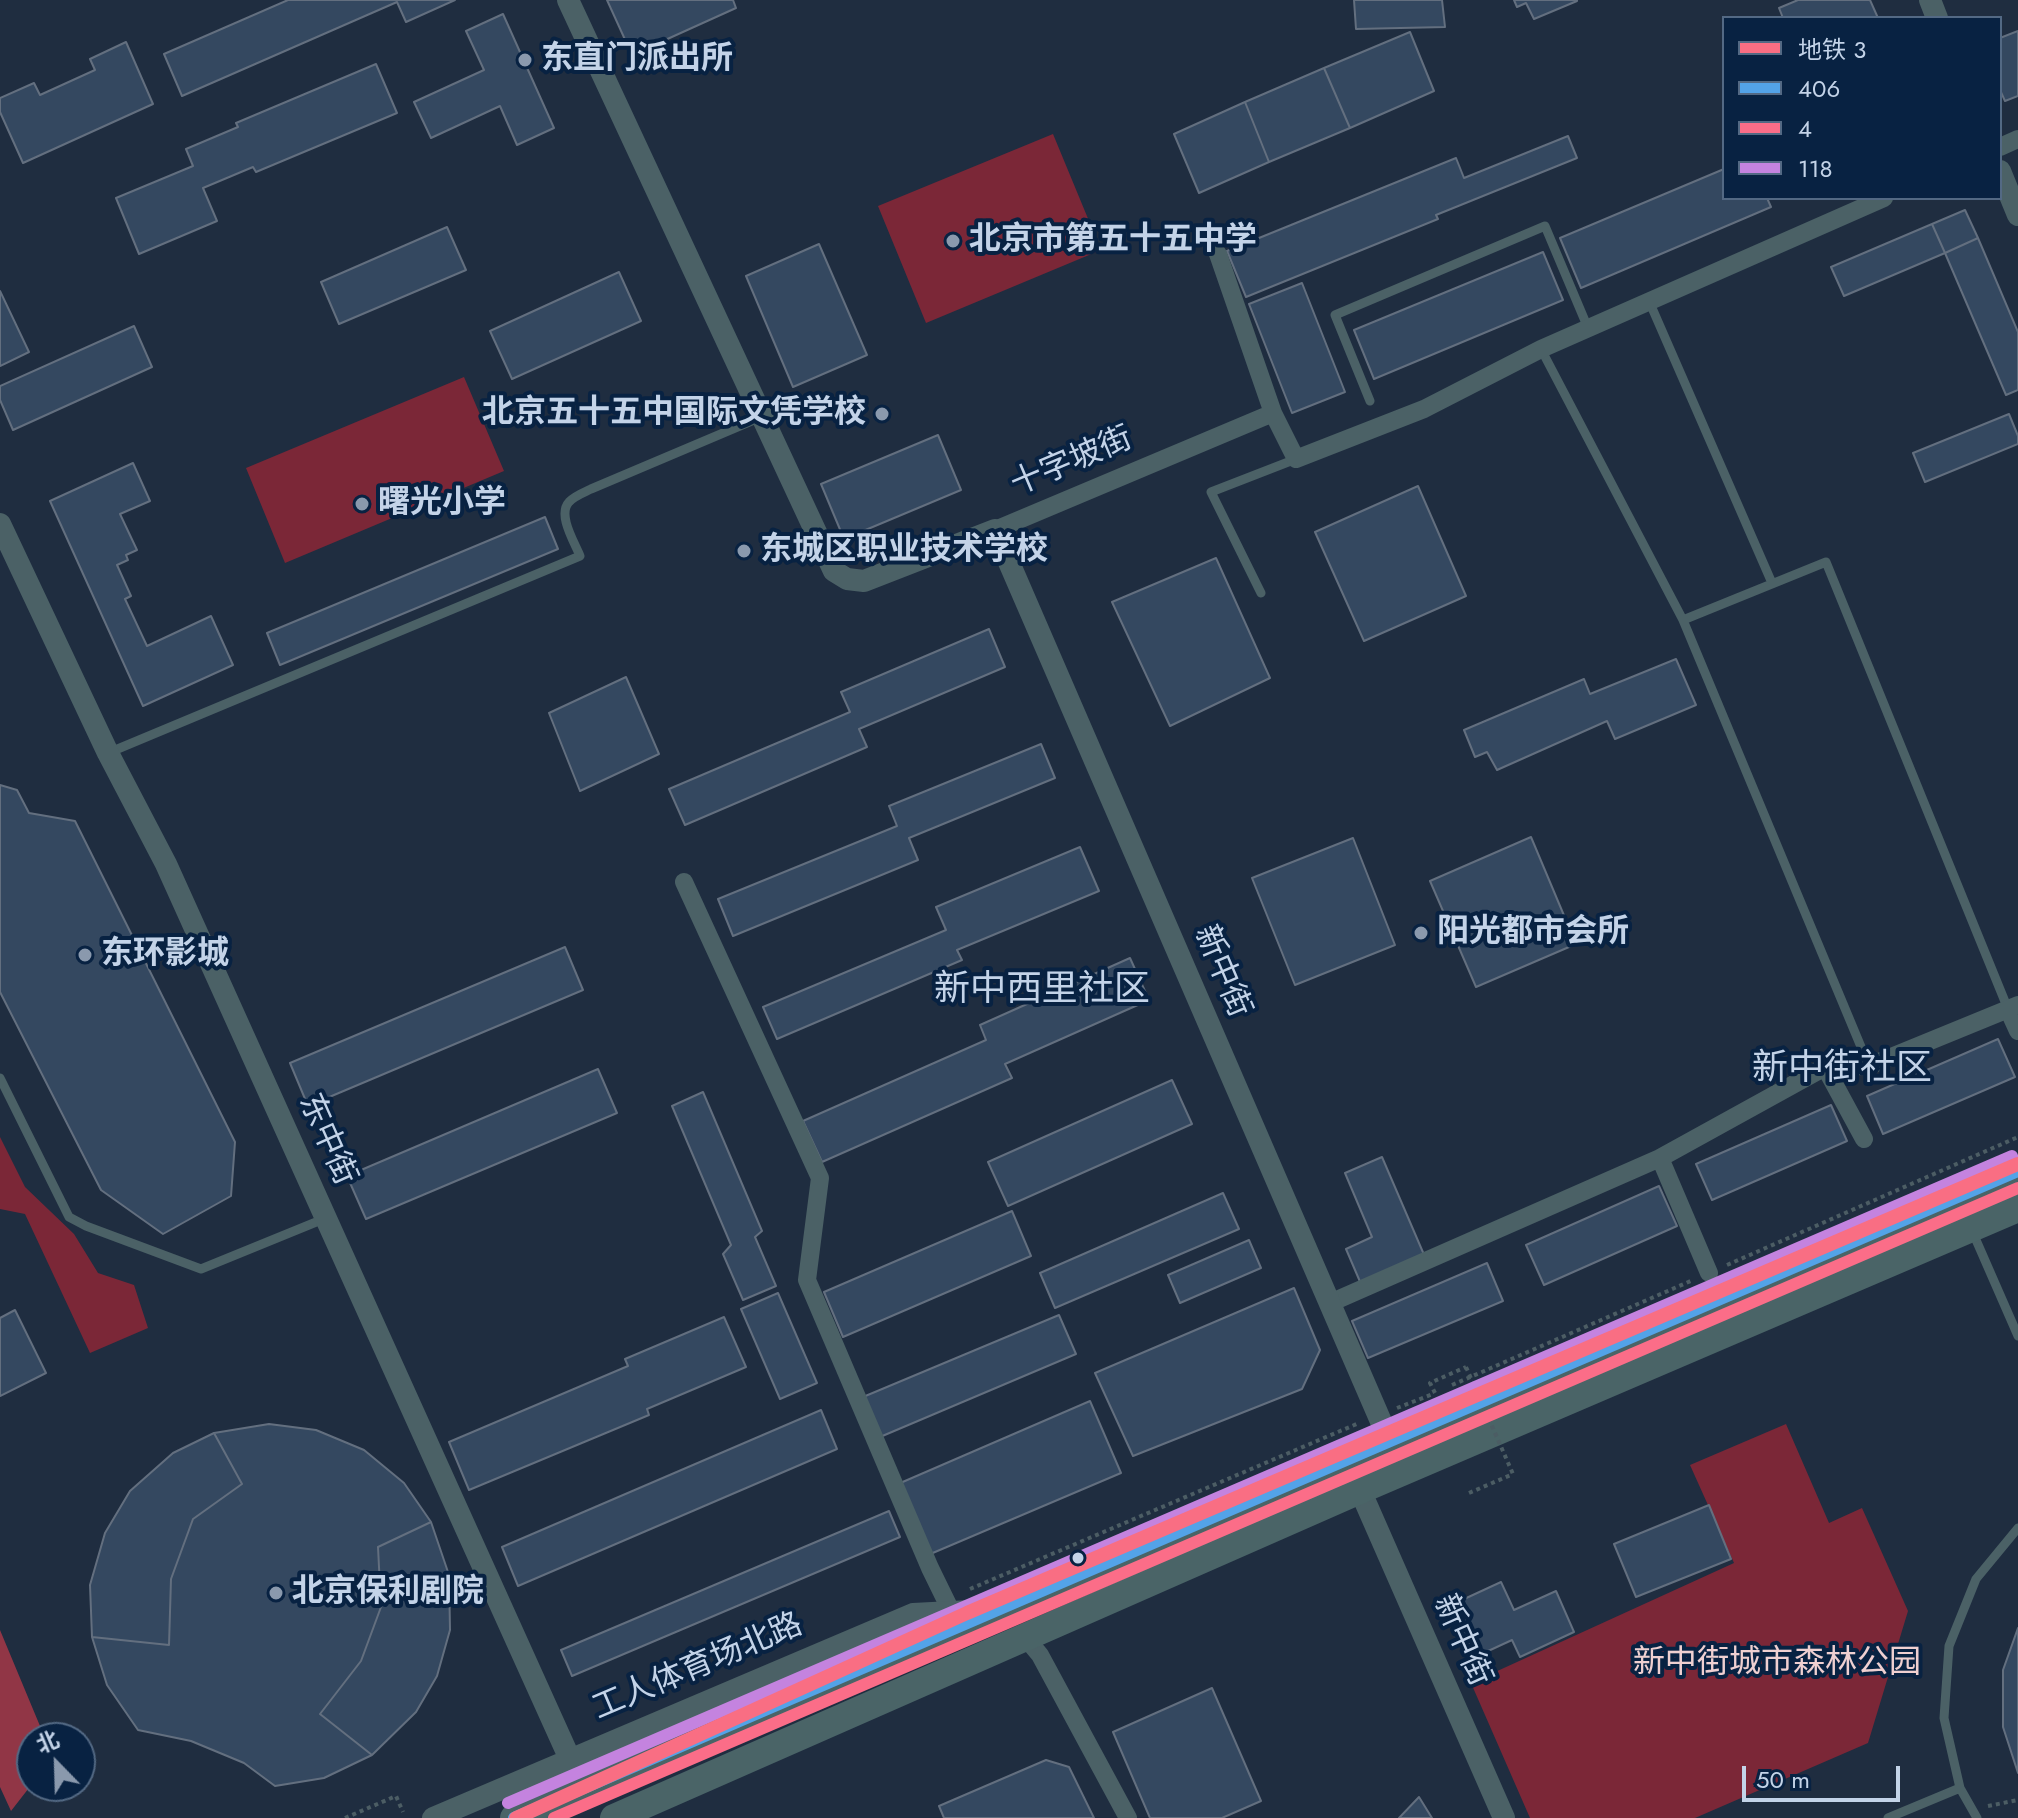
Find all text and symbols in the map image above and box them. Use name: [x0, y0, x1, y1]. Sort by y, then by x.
legend: [1722, 16, 2002, 200]
text: 地铁 3: [1798, 32, 1866, 67]
place label: 东直门派出所: [541, 41, 733, 79]
marker: 东直门派出所: [516, 51, 534, 69]
text: 406: [1798, 71, 1840, 106]
text: 4: [1798, 111, 1812, 146]
text: 118: [1798, 151, 1833, 186]
place label: 北京市第五十五中学: [969, 222, 1257, 260]
marker: 北京市第五十五中学: [944, 232, 962, 250]
place label: 北京五十五中国际文凭学校: [482, 395, 866, 433]
marker: 北京五十五中国际文凭学校: [873, 405, 891, 423]
street label: 十字坡街: [1006, 420, 1138, 506]
place label: 曙光小学: [378, 485, 506, 523]
marker: 曙光小学: [353, 495, 371, 513]
place label: 东城区职业技术学校: [760, 532, 1048, 570]
marker: 东城区职业技术学校: [735, 542, 753, 560]
place label: 阳光都市会所: [1437, 914, 1629, 952]
street label: 新中街: [1185, 920, 1257, 1024]
marker: 阳光都市会所: [1412, 924, 1430, 942]
place label: 东环影城: [101, 936, 229, 974]
marker: 东环影城: [76, 946, 94, 964]
district label: 新中西里社区: [934, 969, 1150, 1013]
district label: 新中街社区: [1752, 1048, 1932, 1092]
street label: 东中街: [289, 1088, 363, 1192]
unlabelled marker: [1070, 1550, 1086, 1566]
place label: 北京保利剧院: [292, 1574, 484, 1612]
marker: 北京保利剧院: [267, 1584, 285, 1602]
street label: 新中街: [1424, 1589, 1498, 1693]
street label: 工人体育场北路: [587, 1607, 809, 1729]
park label: 新中街城市森林公园: [1633, 1645, 1921, 1683]
north arrow: [16, 1722, 96, 1802]
text: 北: [31, 1723, 64, 1761]
scale bar: [1746, 1750, 1904, 1800]
text: 50 m: [1756, 1762, 1810, 1797]

